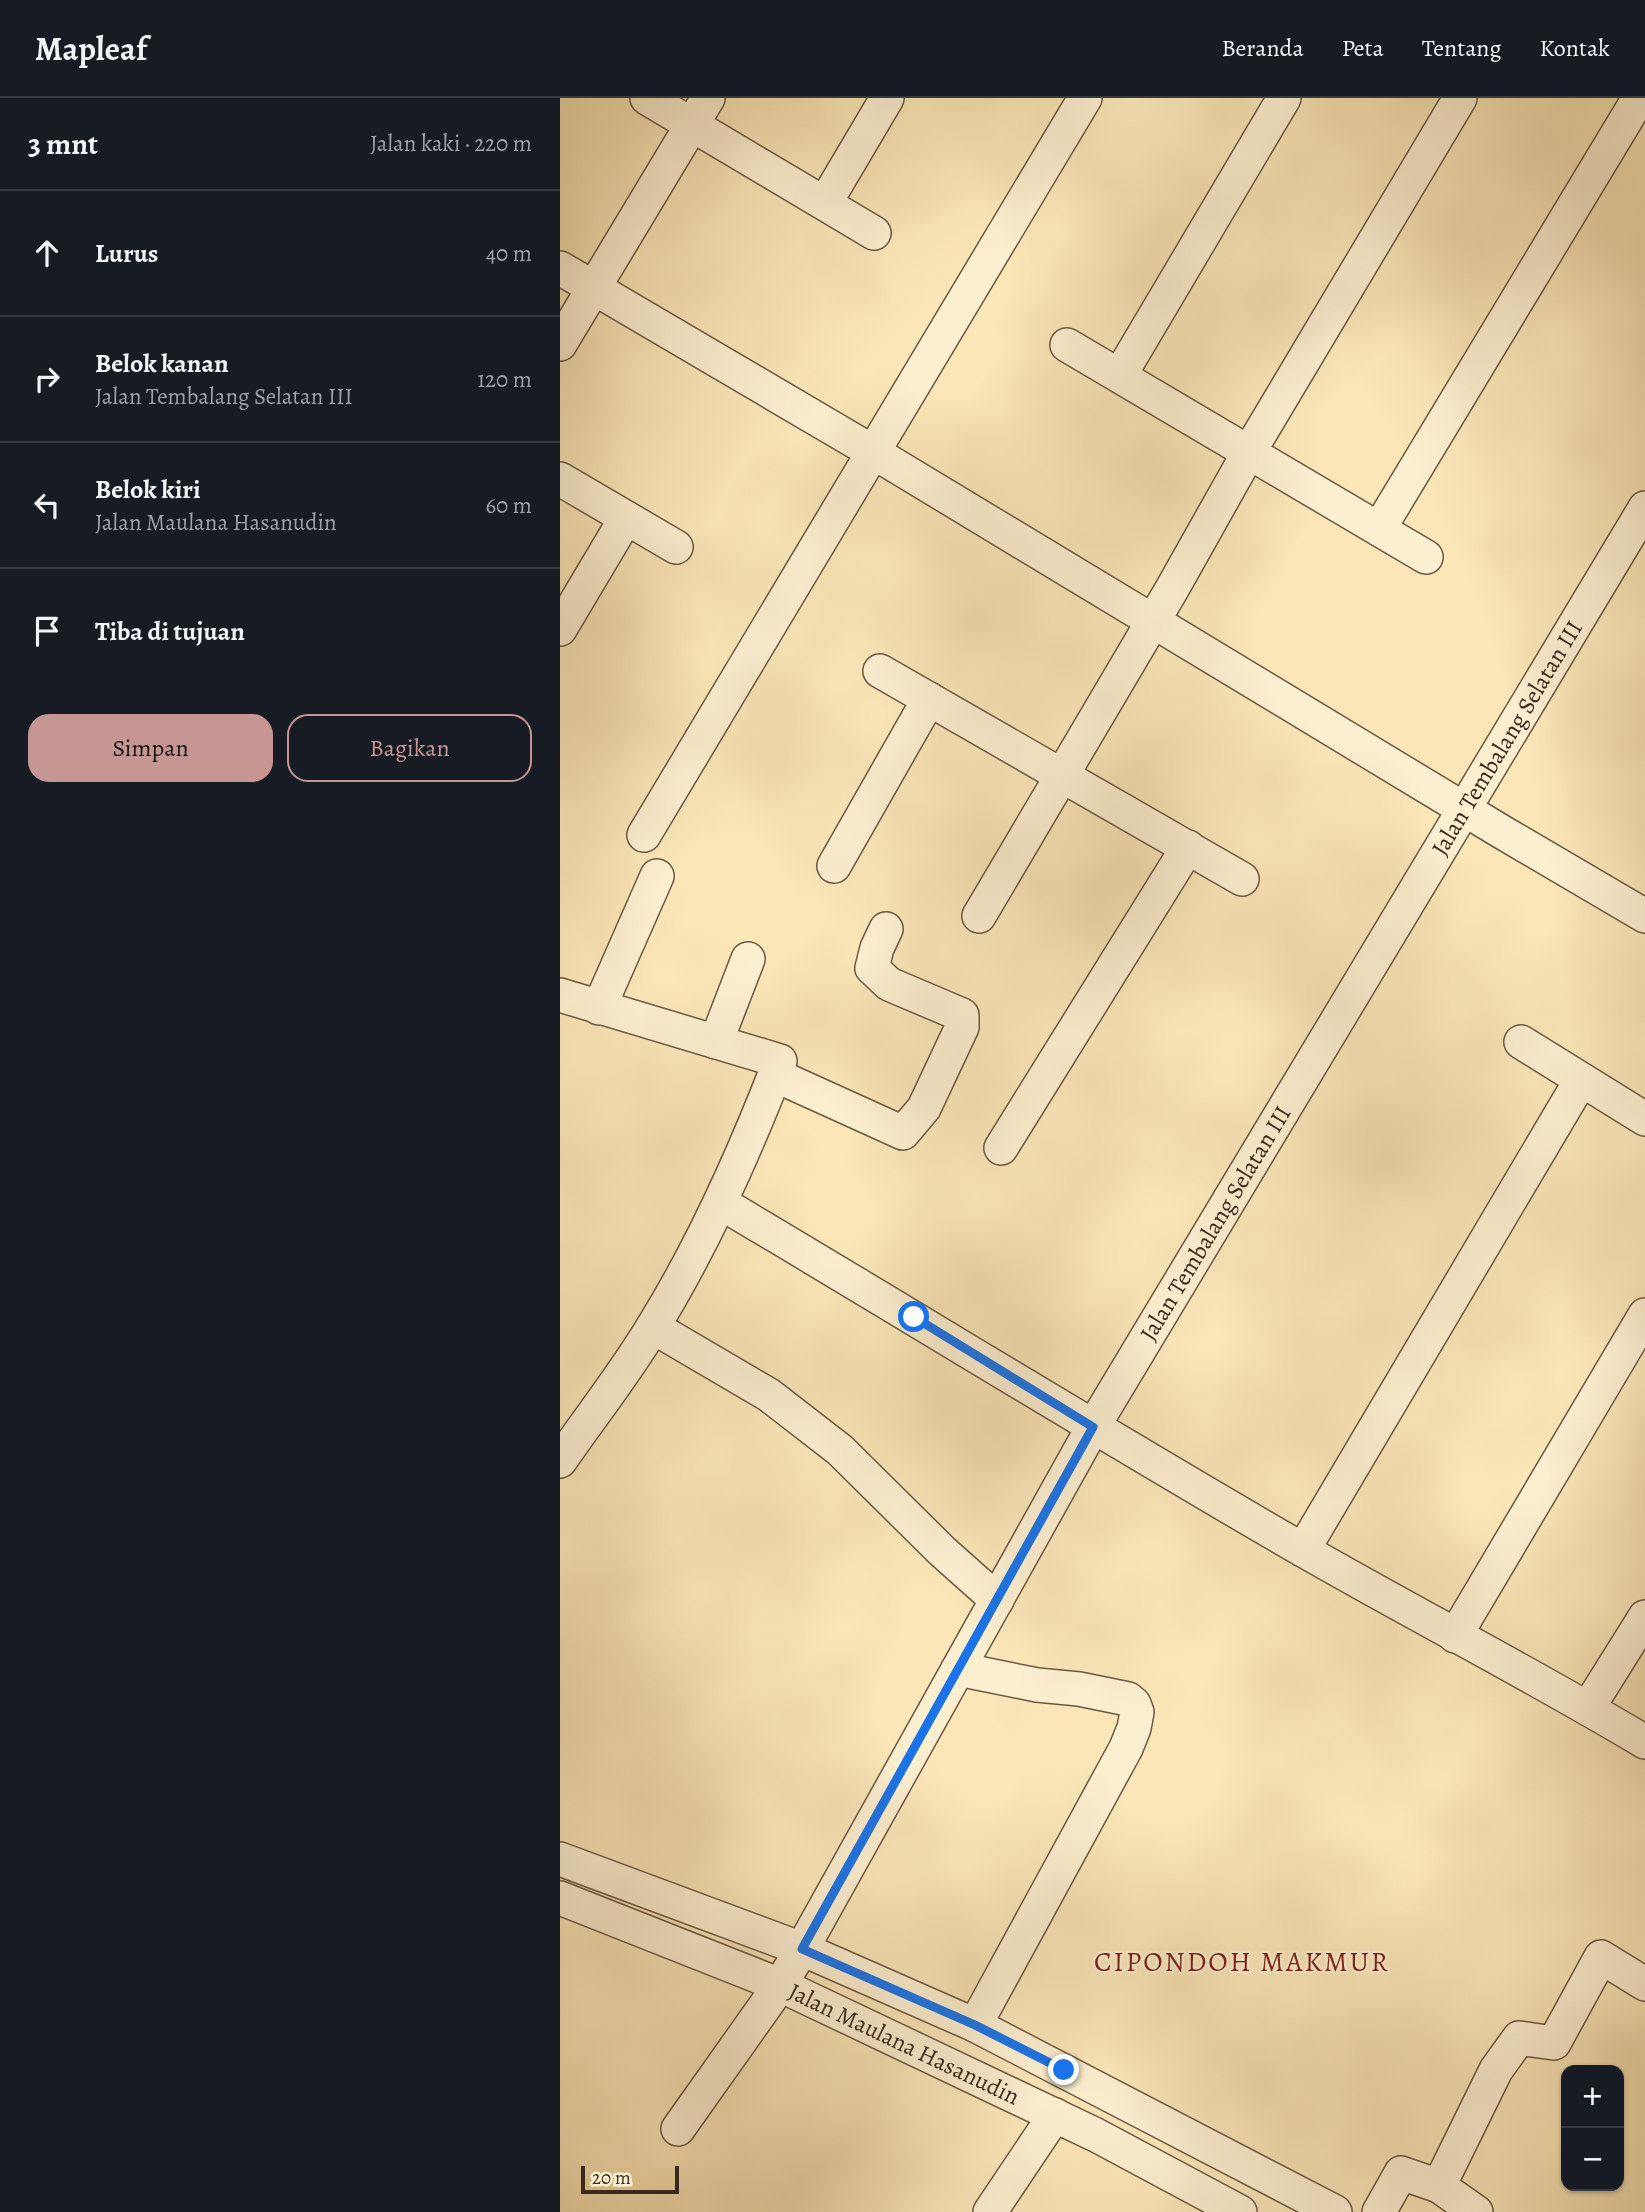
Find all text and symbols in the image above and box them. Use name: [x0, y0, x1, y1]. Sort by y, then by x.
text: Mapleaf: [35, 26, 147, 71]
text: Beranda: [1221, 32, 1304, 64]
text: Peta: [1342, 32, 1384, 64]
text: Tentang: [1422, 32, 1502, 64]
text: Kontak: [1540, 32, 1610, 64]
text: 3 mnt: [28, 124, 98, 164]
text: Jalan kaki · 220 m: [370, 128, 532, 159]
icon: ahead: [28, 234, 66, 272]
text: Lurus: [95, 236, 158, 271]
text: 40 m: [486, 238, 532, 269]
text: Belok kanan: [95, 346, 229, 381]
icon: right: [28, 360, 66, 398]
text: 120 m: [477, 364, 532, 395]
text: Jalan Tembalang Selatan III: [95, 381, 353, 412]
text: Belok kiri: [95, 472, 201, 507]
icon: left: [28, 486, 66, 524]
text: 60 m: [485, 490, 532, 521]
text: Jalan Maulana Hasanudin: [95, 507, 337, 538]
icon: arrive: [28, 612, 66, 650]
text: Tiba di tujuan: [95, 614, 245, 649]
street label: Jalan Tembalang Selatan III: [1424, 614, 1590, 862]
button: Simpan: [28, 714, 273, 782]
button: Bagikan: [287, 714, 532, 782]
street label: Jalan Tembalang Selatan III: [1132, 1100, 1298, 1347]
route start: [898, 1301, 929, 1332]
district label: CIPONDOH MAKMUR: [1094, 1943, 1390, 1981]
street label: Jalan Maulana Hasanudin: [783, 1975, 1025, 2112]
route end: [1048, 2054, 1079, 2085]
map controls: [1561, 2065, 1624, 2191]
button: +: [1561, 2065, 1624, 2128]
button: −: [1561, 2128, 1624, 2191]
scale bar: [581, 2163, 679, 2195]
text: 20 m: [592, 2165, 631, 2191]

